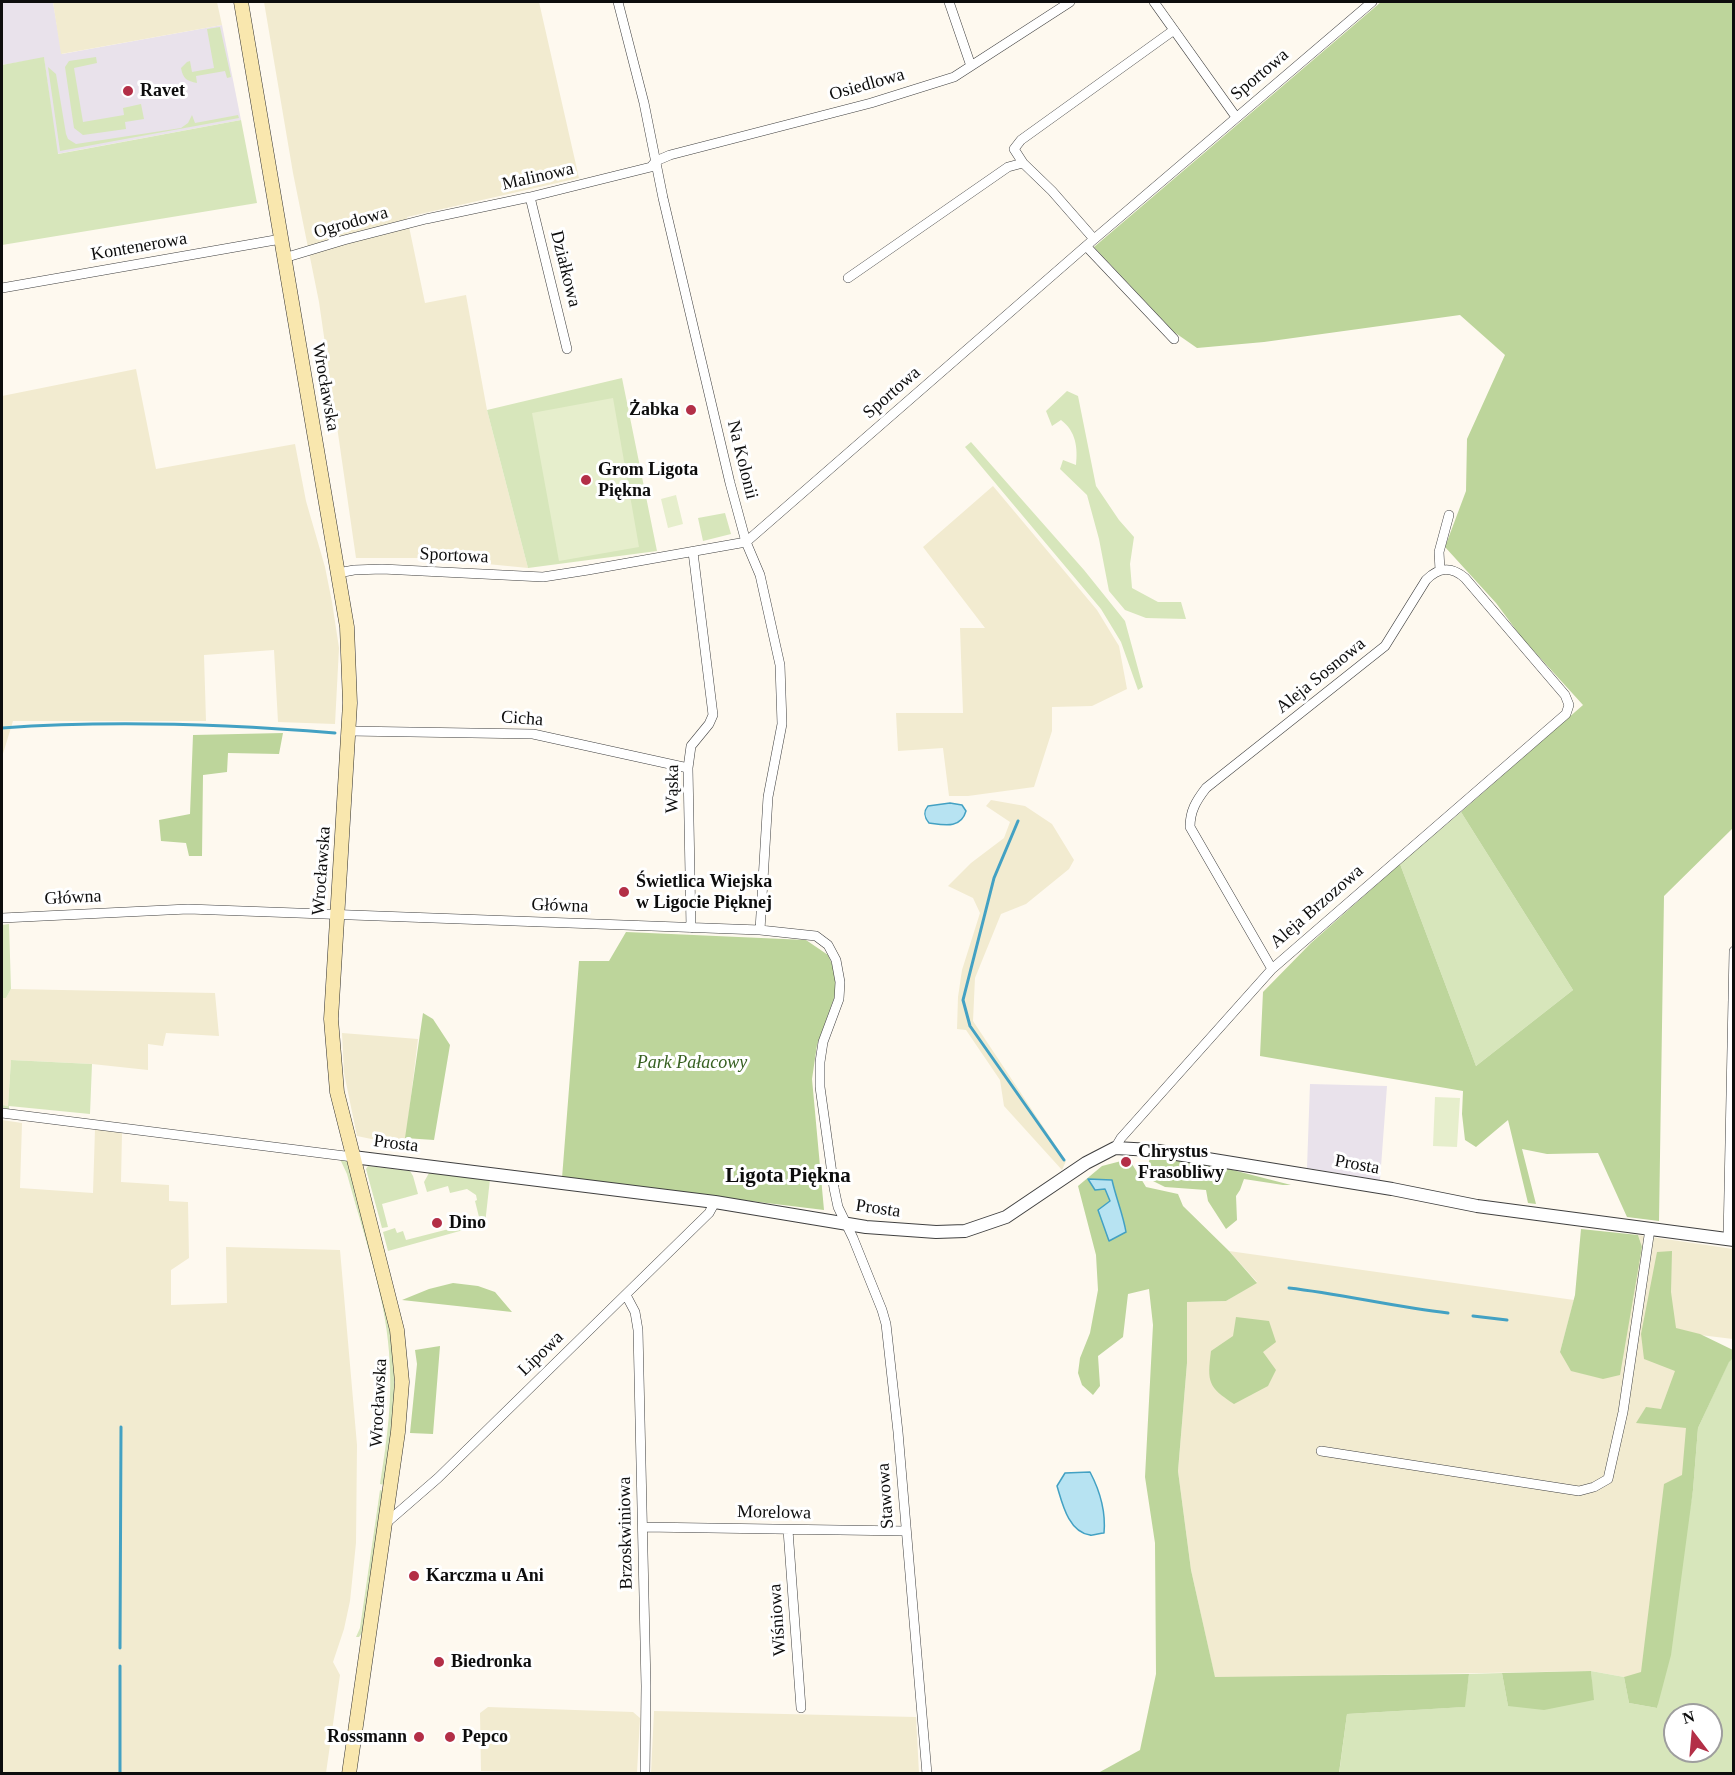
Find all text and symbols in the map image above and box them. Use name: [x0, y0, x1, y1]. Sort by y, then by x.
street label: Sportowa: [1227, 45, 1293, 105]
street label: Osiedlowa: [827, 64, 907, 106]
place label: Ravet: [140, 80, 185, 102]
marker: Ravet: [121, 84, 135, 98]
street label: Malinowa: [500, 158, 576, 196]
street label: Ogrodowa: [312, 202, 390, 244]
street label: Kontenerowa: [89, 228, 189, 266]
street label: Działkowa: [545, 229, 585, 309]
street label: Wrocławska: [307, 341, 343, 433]
street label: Sportowa: [859, 362, 925, 424]
place label: Żabka: [629, 399, 679, 421]
marker: Żabka: [684, 403, 698, 417]
street label: Na Kolonii: [722, 418, 762, 502]
place label: Grom Ligota Piękna: [598, 459, 698, 502]
marker: Grom Ligota Piękna: [579, 473, 593, 487]
street label: Sportowa: [419, 543, 489, 569]
street label: Aleja Sosnowa: [1272, 633, 1370, 719]
street label: Cicha: [500, 707, 544, 731]
street label: Wąska: [662, 764, 684, 814]
street label: Wrocławska: [308, 826, 336, 916]
street label: Aleja Brzozowa: [1266, 861, 1368, 953]
place label: Świetlica Wiejska w Ligocie Pięknej: [636, 871, 772, 914]
marker: Świetlica Wiejska w Ligocie Pięknej: [617, 885, 631, 899]
street label: Główna: [44, 886, 102, 910]
street label: Główna: [531, 894, 589, 918]
park label: Park Pałacowy: [637, 1052, 747, 1074]
street label: Prosta: [372, 1131, 420, 1157]
place label: Chrystus Frasobliwy: [1138, 1141, 1224, 1184]
street label: Prosta: [1333, 1150, 1381, 1180]
marker: Chrystus Frasobliwy: [1119, 1155, 1133, 1169]
district label: Ligota Piękna: [725, 1164, 851, 1190]
street label: Prosta: [854, 1195, 902, 1223]
place label: Dino: [449, 1212, 486, 1234]
marker: Dino: [430, 1216, 444, 1230]
street label: Lipowa: [514, 1327, 568, 1381]
street label: Wrocławska: [366, 1358, 392, 1448]
street label: Stawowa: [873, 1462, 899, 1530]
street label: Brzoskwiniowa: [614, 1476, 638, 1590]
street label: Morelowa: [737, 1502, 811, 1524]
place label: Karczma u Ani: [426, 1565, 544, 1587]
marker: Karczma u Ani: [407, 1569, 421, 1583]
street label: Wiśniowa: [765, 1583, 791, 1657]
place label: Biedronka: [451, 1651, 532, 1673]
marker: Biedronka: [432, 1655, 446, 1669]
north arrow: [1663, 1703, 1723, 1763]
text: N: [1681, 1707, 1696, 1727]
place label: Rossmann: [327, 1726, 407, 1748]
place label: Pepco: [462, 1726, 508, 1748]
marker: Rossmann: [412, 1730, 426, 1744]
marker: Pepco: [443, 1730, 457, 1744]

